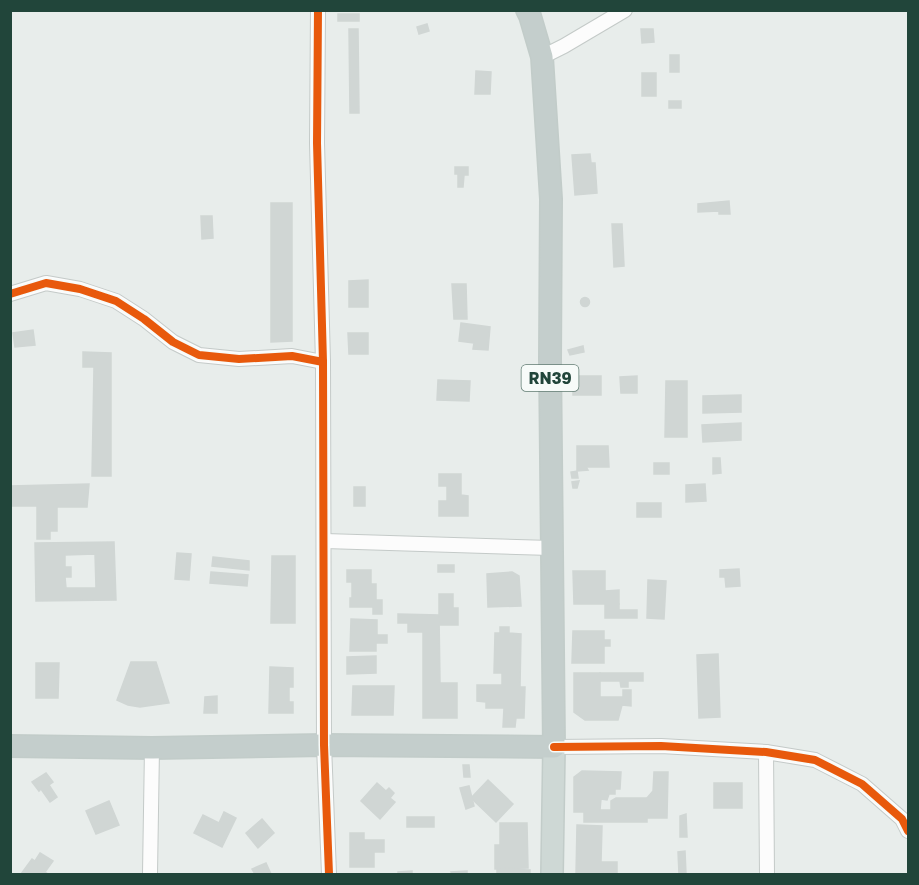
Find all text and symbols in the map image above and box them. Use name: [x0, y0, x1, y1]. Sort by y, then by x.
road number: RN39: [522, 365, 578, 391]

